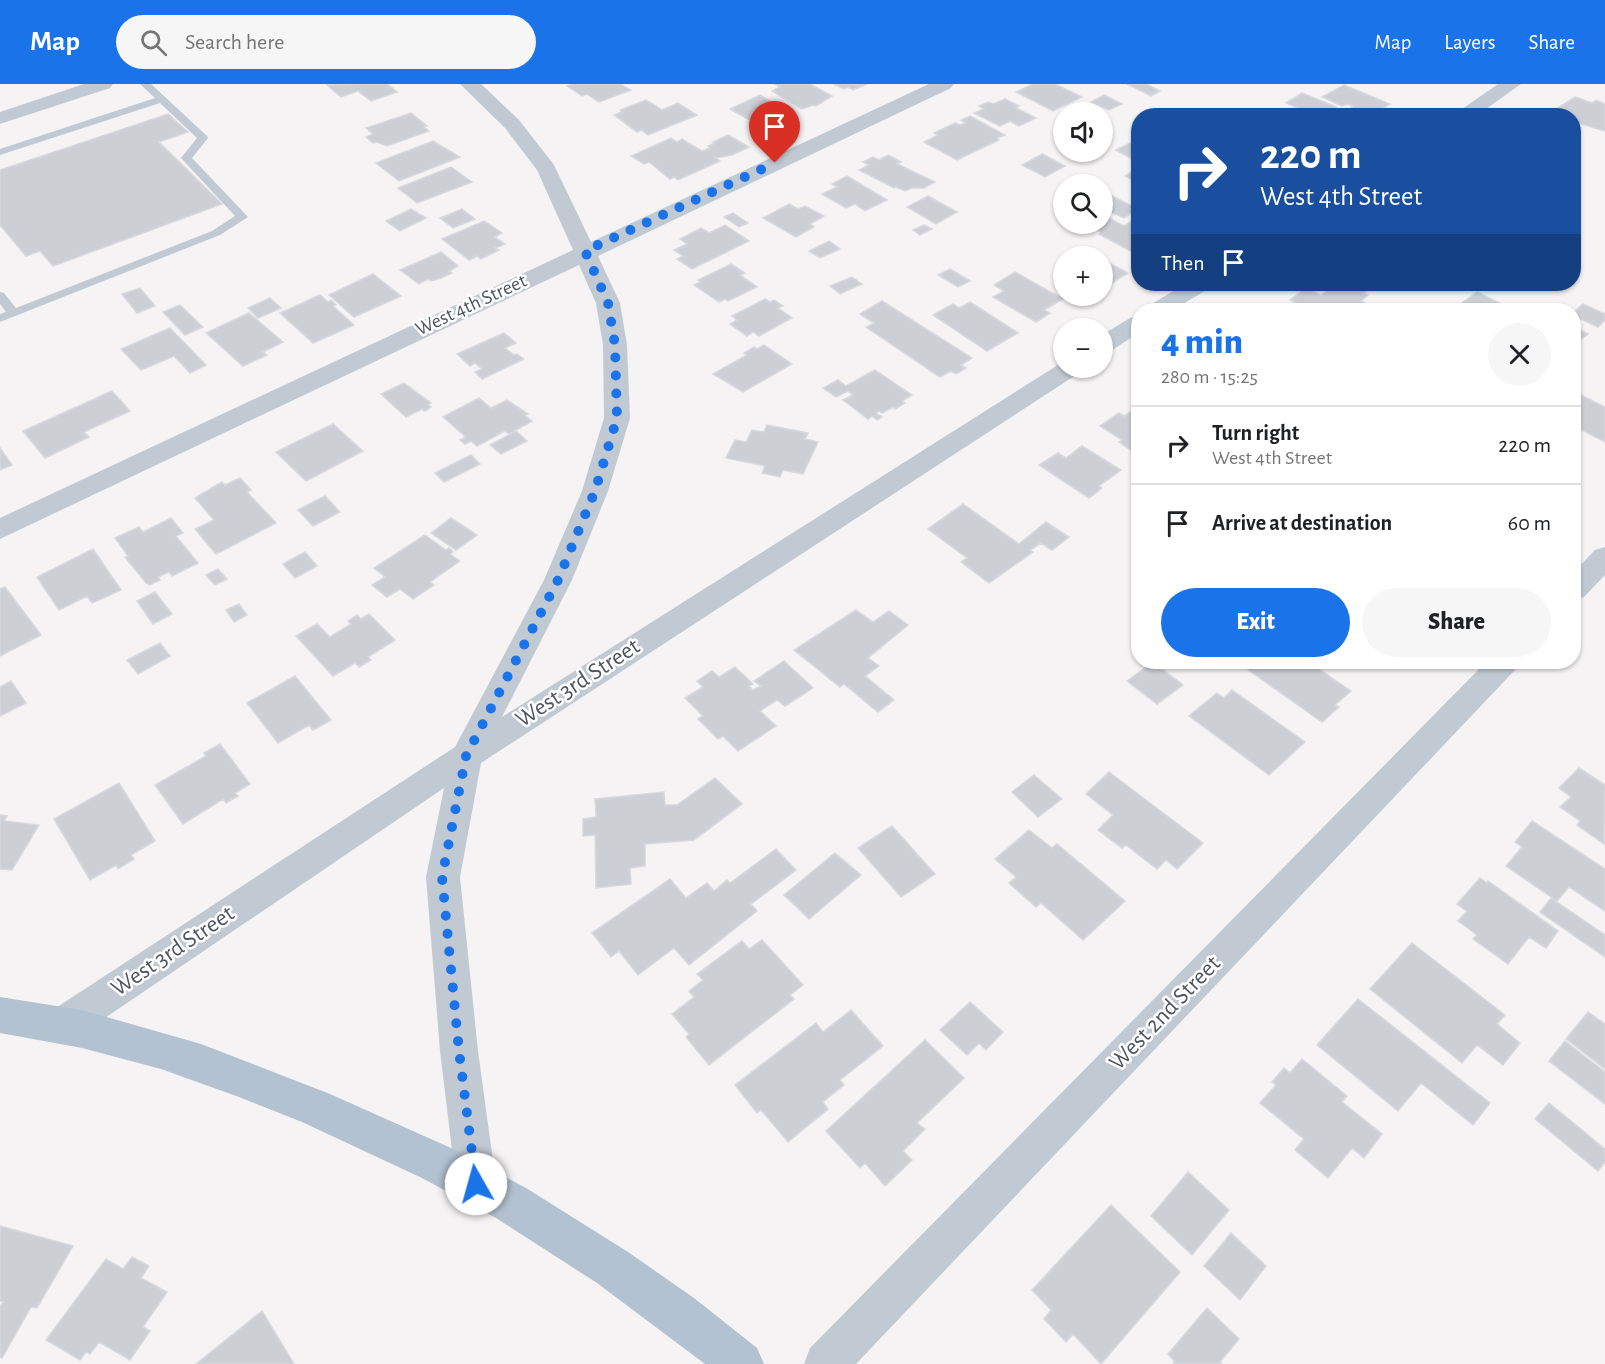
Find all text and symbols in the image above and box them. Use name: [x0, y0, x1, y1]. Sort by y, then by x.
search box: [116, 15, 536, 69]
icon: search: [137, 26, 170, 59]
text: Map: [30, 28, 80, 56]
text: Search here: [185, 31, 284, 53]
text: Map: [1375, 32, 1411, 53]
text: Layers: [1444, 32, 1495, 53]
text: Share: [1528, 32, 1575, 53]
pin: [749, 101, 800, 163]
map controls: [1053, 102, 1113, 378]
button: sound: [1053, 102, 1113, 162]
icon: arrive: [758, 110, 791, 143]
icon: right: [1161, 132, 1239, 210]
text: 220 m: [1260, 134, 1362, 176]
button: search: [1053, 174, 1113, 234]
text: West 4th Street: [1260, 183, 1422, 210]
button: +: [1053, 246, 1113, 306]
icon: arrive: [1217, 246, 1250, 279]
text: Then: [1161, 252, 1205, 274]
street label: West 4th Street: [412, 270, 530, 339]
button: −: [1053, 318, 1113, 378]
button: close: [1488, 323, 1551, 386]
text: 4 min: [1161, 324, 1243, 360]
text: 280 m · 15:25: [1161, 367, 1258, 387]
text: Turn right: [1212, 422, 1299, 444]
icon: right: [1161, 429, 1194, 462]
text: 220 m: [1498, 434, 1551, 456]
text: West 4th Street: [1212, 448, 1332, 468]
icon: arrive: [1161, 507, 1194, 540]
text: Arrive at destination: [1212, 512, 1392, 534]
text: 60 m: [1508, 512, 1551, 534]
button: Exit: [1161, 588, 1350, 657]
button: Share: [1362, 588, 1551, 657]
street label: West 3rd Street: [512, 634, 645, 732]
street label: West 3rd Street: [107, 901, 239, 1001]
street label: West 2nd Street: [1105, 951, 1225, 1075]
position arrow: [444, 1152, 508, 1216]

